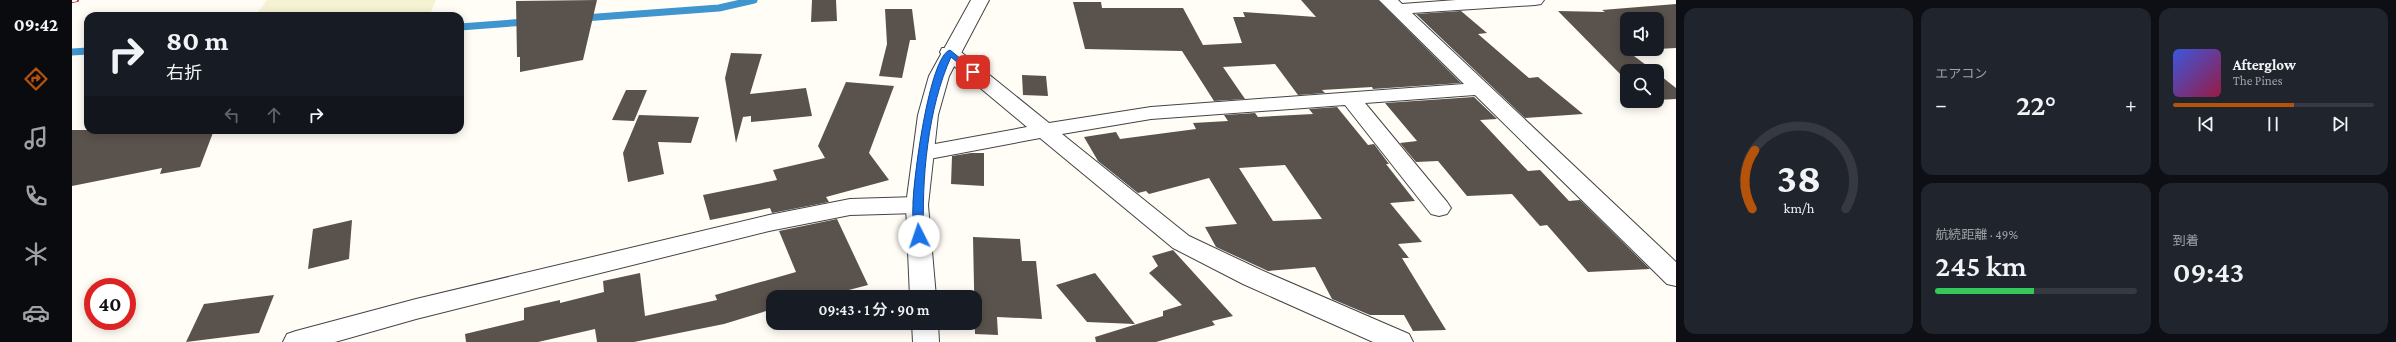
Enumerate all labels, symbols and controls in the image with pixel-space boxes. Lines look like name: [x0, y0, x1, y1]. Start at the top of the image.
map controls: [1620, 12, 1664, 108]
button: sound: [1620, 12, 1664, 56]
text: 09:42: [14, 15, 58, 35]
text: 80 m: [166, 25, 228, 56]
icon: right: [100, 28, 152, 80]
pin: [956, 55, 990, 89]
text: Afterglow: [2233, 57, 2296, 73]
icon: arrive: [962, 61, 984, 83]
text: 右折: [166, 63, 202, 83]
button: search: [1620, 64, 1664, 108]
icon: directions: [22, 65, 50, 93]
text: エアコン: [1935, 66, 1987, 81]
text: The Pines: [2233, 73, 2283, 88]
text: 22°: [2016, 88, 2056, 121]
text: −: [1935, 92, 1947, 117]
text: +: [2125, 92, 2137, 117]
icon: left: [221, 104, 243, 126]
icon: ahead: [263, 104, 285, 126]
icon: right: [305, 104, 327, 126]
icon: previous: [2195, 113, 2217, 135]
icon: pause: [2262, 113, 2284, 135]
icon: next: [2329, 113, 2351, 135]
icon: music: [22, 124, 50, 152]
text: 38: [1776, 155, 1821, 201]
icon: phone: [22, 182, 50, 210]
text: km/h: [1783, 200, 1814, 216]
position arrow: [898, 215, 940, 257]
text: 航続距離 · 49%: [1935, 227, 2018, 242]
text: 到着: [2173, 233, 2199, 248]
icon: climate: [22, 240, 50, 268]
text: 245 km: [1935, 249, 2027, 282]
text: 09:43: [2173, 255, 2244, 288]
speed limit sign: 40: [84, 278, 136, 330]
icon: car: [22, 299, 50, 327]
text: 09:43 · 1 分 · 90 m: [819, 302, 929, 318]

